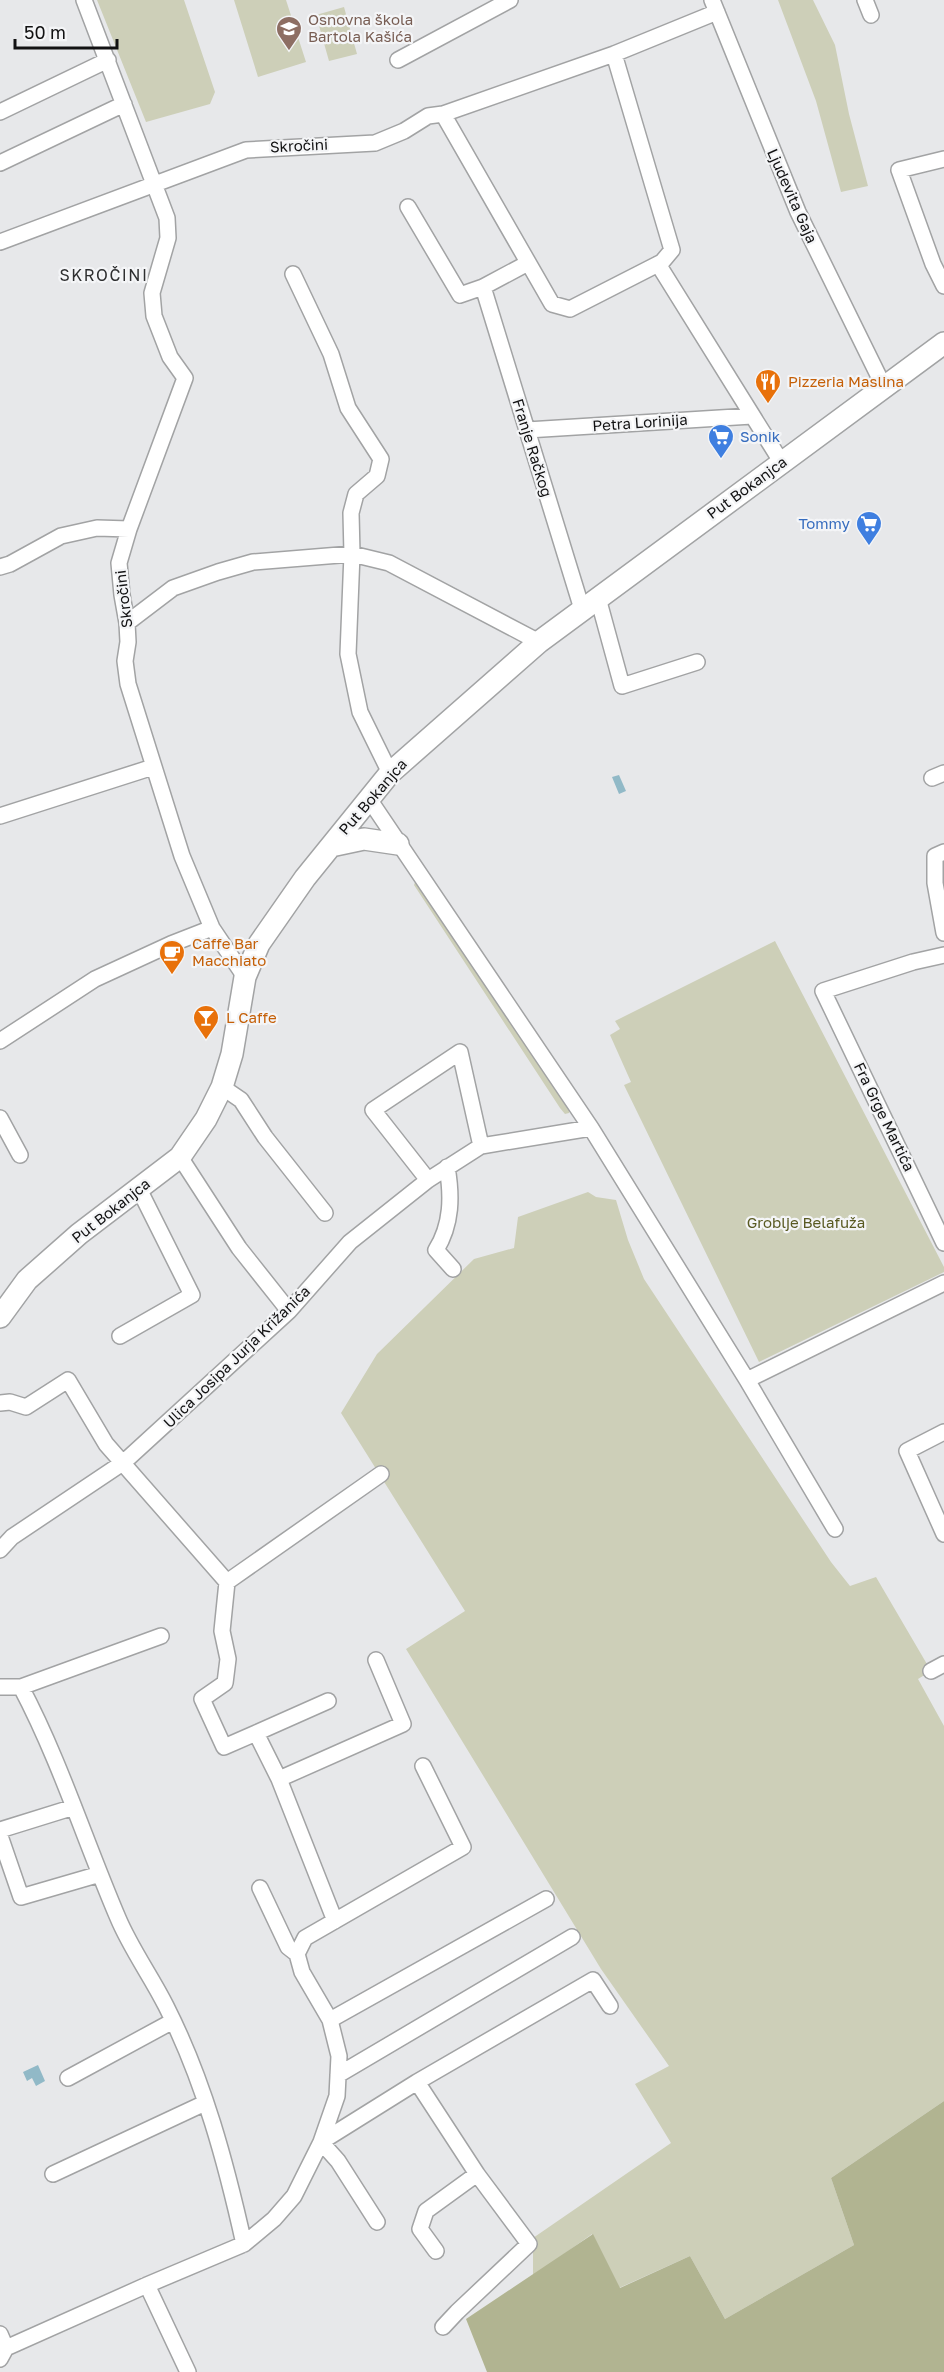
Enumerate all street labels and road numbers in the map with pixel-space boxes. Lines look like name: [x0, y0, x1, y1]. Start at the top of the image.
street label: Skročini: [269, 134, 328, 156]
street label: Ljudevita Gaja: [764, 146, 822, 246]
street label: Franje Račkog: [509, 396, 556, 499]
street label: Petra Lorinija: [592, 410, 688, 434]
street label: Put Bokanjca: [703, 452, 790, 522]
street label: Skročini: [111, 569, 135, 629]
street label: Put Bokanjca: [334, 755, 410, 838]
street label: Fra Grge Martića: [851, 1059, 919, 1174]
street label: Put Bokanjca: [68, 1174, 153, 1246]
street label: Ulica Josipa Jurja Križanića: [159, 1282, 313, 1431]

